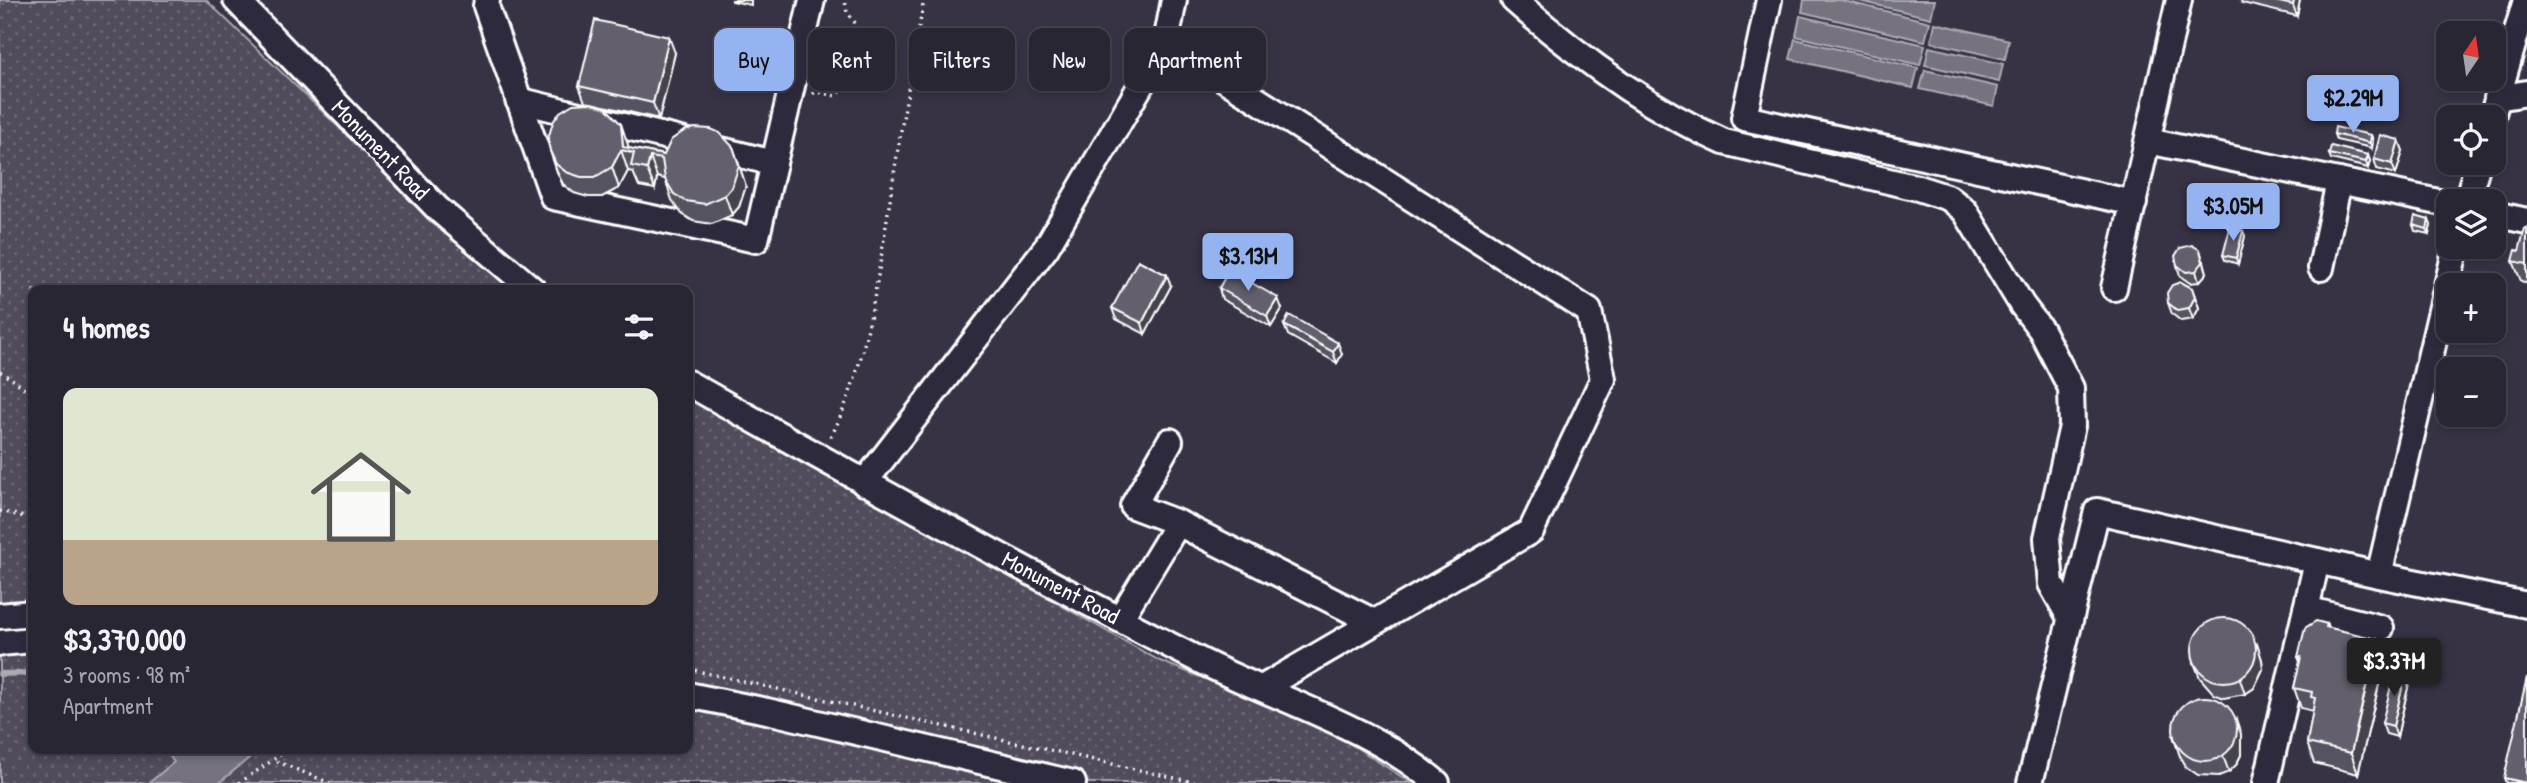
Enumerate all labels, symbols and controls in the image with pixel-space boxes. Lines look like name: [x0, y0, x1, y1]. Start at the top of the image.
north arrow: [2436, 21, 2506, 91]
map controls: [2436, 21, 2506, 427]
chip: Buy: [714, 28, 794, 91]
chip: Rent: [808, 28, 895, 91]
chip: Filters: [909, 28, 1015, 91]
chip: New: [1029, 28, 1110, 91]
chip: Apartment: [1124, 28, 1266, 91]
pin: $2.29M: [2296, 76, 2410, 135]
text: $2.29M: [2323, 82, 2383, 113]
street label: Monument Road: [325, 92, 437, 206]
button: locate: [2436, 105, 2506, 175]
pin: $3.05M: [2176, 184, 2290, 243]
button: layers: [2436, 189, 2506, 259]
text: $3.05M: [2203, 190, 2263, 221]
pin: $3.13M: [1191, 233, 1305, 293]
text: $3.13M: [1218, 240, 1278, 271]
button: +: [2436, 273, 2506, 343]
text: 4 homes: [63, 307, 150, 347]
icon: filters: [620, 308, 658, 346]
button: −: [2436, 357, 2506, 427]
icon: home: [298, 434, 424, 560]
street label: Monument Road: [997, 543, 1125, 631]
text: $3,370,000: [63, 619, 186, 659]
pin: $3.37M: [2337, 638, 2451, 698]
text: $3.37M: [2363, 645, 2425, 676]
text: 3 rooms · 98 m²: [63, 659, 190, 690]
text: Apartment: [63, 690, 153, 721]

